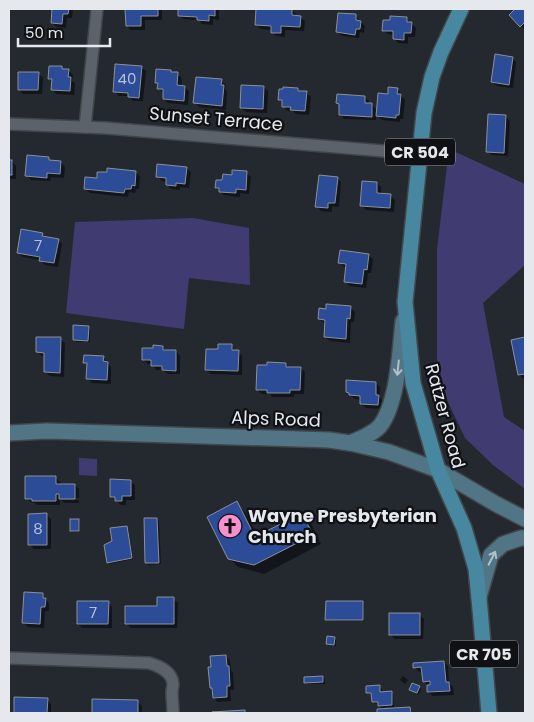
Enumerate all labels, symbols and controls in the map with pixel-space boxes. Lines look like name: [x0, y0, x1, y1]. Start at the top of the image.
scale bar: [18, 15, 110, 47]
text: 50 m: [25, 22, 63, 43]
house number: 40: [118, 68, 136, 89]
street label: Sunset Terrace: [148, 100, 284, 137]
road number: CR 504: [385, 138, 455, 166]
house number: 7: [34, 235, 42, 256]
one-way arrow: [393, 359, 403, 375]
street label: Ratzer Road: [420, 361, 471, 471]
street label: Alps Road: [231, 404, 321, 433]
place label: Wayne Presbyterian Church: [248, 503, 437, 549]
church icon: Wayne Presbyterian Church: [217, 513, 243, 539]
house number: 8: [33, 518, 43, 539]
one-way arrow: [487, 551, 497, 566]
house number: 7: [89, 602, 97, 623]
road number: CR 705: [450, 641, 518, 668]

